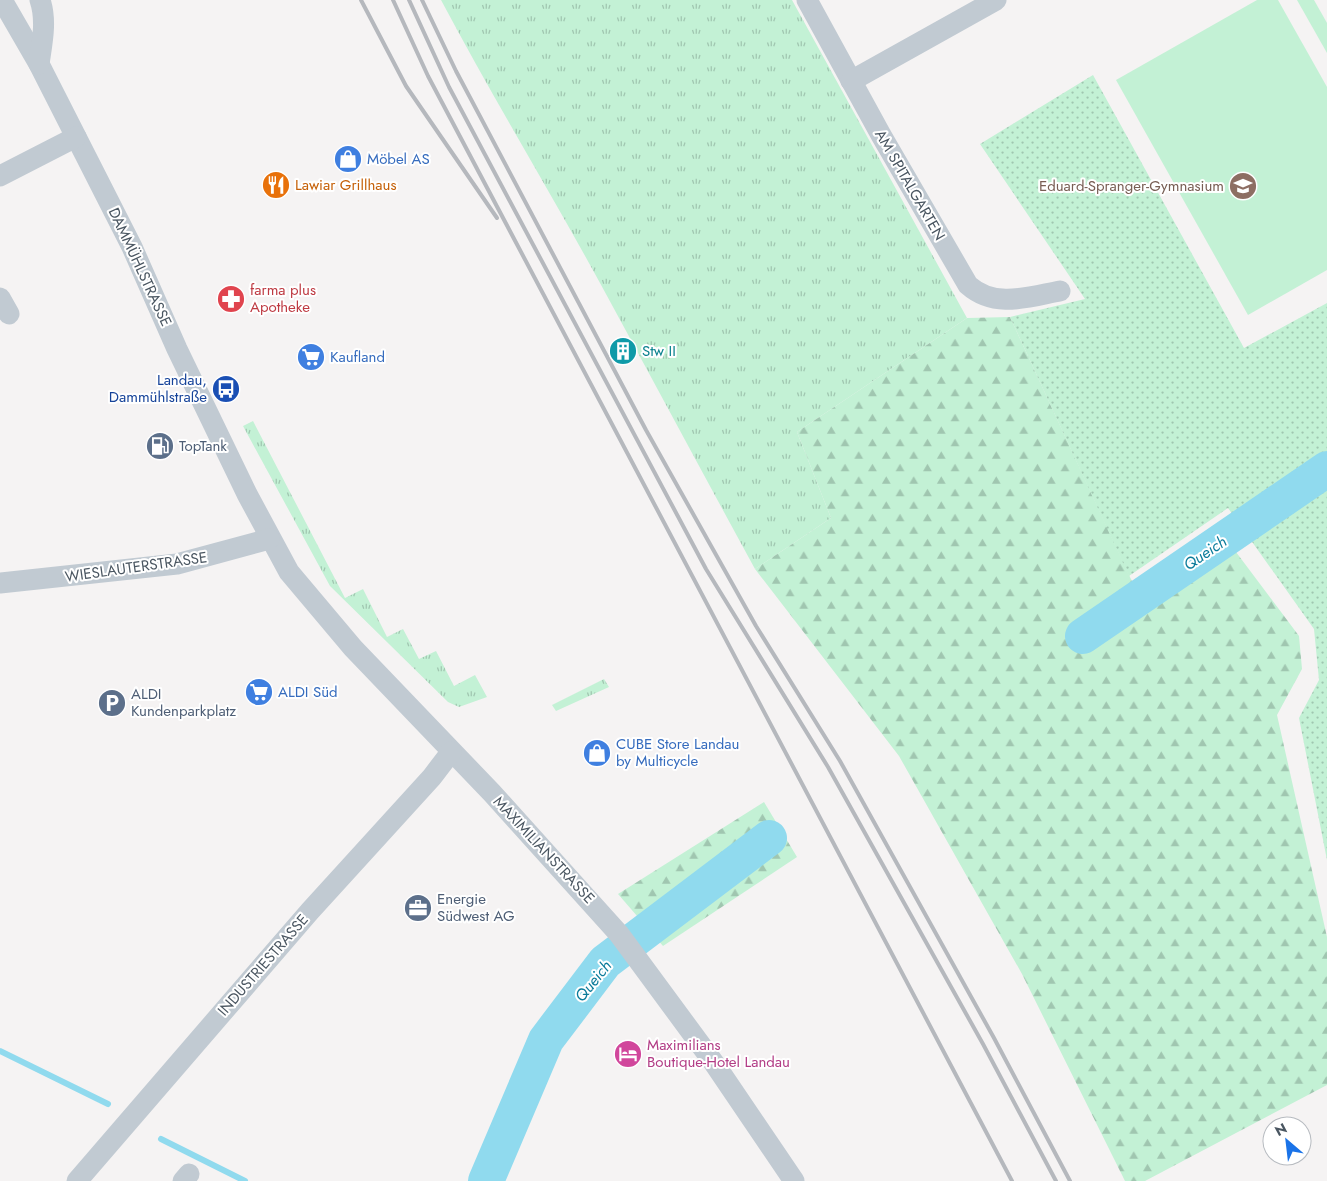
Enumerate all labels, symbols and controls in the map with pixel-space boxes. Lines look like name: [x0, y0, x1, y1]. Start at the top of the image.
street label: AM SPITALGARTEN: [869, 126, 951, 244]
shop icon: Möbel AS: [333, 144, 363, 174]
place label: Möbel AS: [367, 148, 430, 170]
restaurant icon: Lawiar Grillhaus: [261, 170, 291, 200]
school or university icon: Eduard-Spranger-Gymnasium: [1228, 171, 1258, 201]
place label: Lawiar Grillhaus: [295, 174, 396, 196]
place label: Eduard-Spranger-Gymnasium: [1039, 175, 1224, 197]
street label: DAMMÜHLSTRASSE: [103, 204, 177, 330]
place label: farma plus Apotheke: [250, 279, 316, 318]
pharmacy icon: farma plus Apotheke: [216, 284, 246, 314]
building icon: Stw II: [608, 336, 638, 366]
place label: Stw II: [642, 340, 676, 362]
supermarket icon: Kaufland: [296, 342, 326, 372]
place label: Kaufland: [330, 346, 385, 368]
place label: Landau, Dammühlstraße: [109, 369, 207, 408]
bus stop icon: Landau, Dammühlstraße: [211, 374, 241, 404]
fuel station icon: TopTank: [145, 431, 175, 461]
place label: TopTank: [179, 435, 227, 457]
water label: Queich: [1179, 530, 1231, 576]
street label: WIESLAUTERSTRASSE: [64, 546, 208, 588]
supermarket icon: ALDI Süd: [244, 677, 274, 707]
place label: ALDI Süd: [278, 681, 338, 703]
place label: ALDI Kundenparkplatz: [131, 683, 236, 722]
parking icon: ALDI Kundenparkplatz: [97, 688, 127, 718]
place label: CUBE Store Landau by Multicycle: [616, 733, 739, 772]
shop icon: CUBE Store Landau by Multicycle: [582, 738, 612, 768]
street label: MAXIMILIANSTRASSE: [488, 791, 600, 909]
place label: Energie Südwest AG: [437, 888, 515, 927]
office icon: Energie Südwest AG: [403, 893, 433, 923]
street label: INDUSTRIESTRASSE: [213, 909, 313, 1021]
water label: Queich: [569, 955, 617, 1007]
place label: Maximilians Boutique-Hotel Landau: [647, 1034, 790, 1073]
hotel icon: Maximilians Boutique-Hotel Landau: [613, 1039, 643, 1069]
north arrow: [1262, 1116, 1312, 1166]
text: N: [1271, 1118, 1291, 1141]

